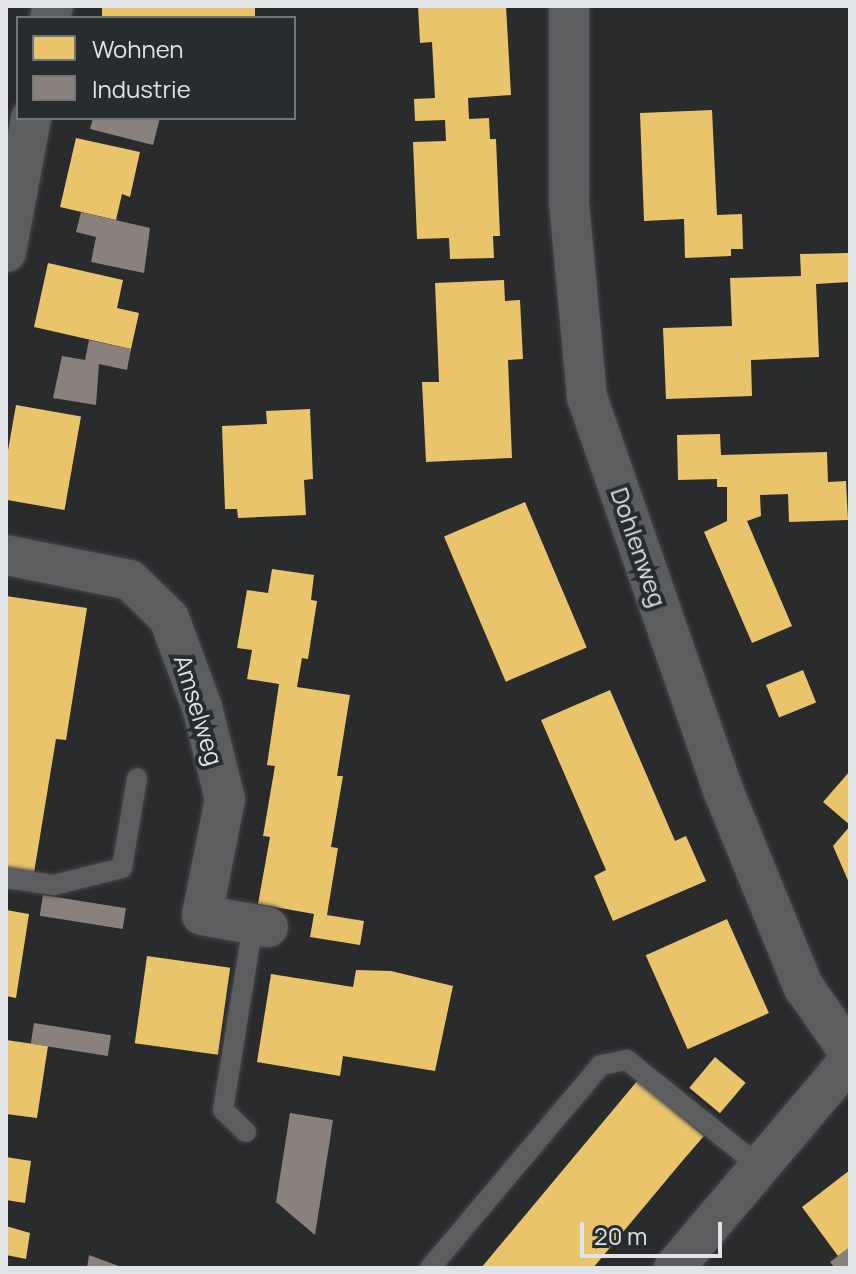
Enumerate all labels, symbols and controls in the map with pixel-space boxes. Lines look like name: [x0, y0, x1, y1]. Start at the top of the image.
legend: [16, 16, 296, 120]
text: Wohnen: [92, 32, 184, 65]
text: Industrie: [92, 72, 191, 105]
street label: Dohlenweg: [605, 484, 673, 610]
street label: Amselweg: [169, 651, 229, 769]
scale bar: [584, 1206, 726, 1256]
text: 20 m: [594, 1219, 647, 1252]

